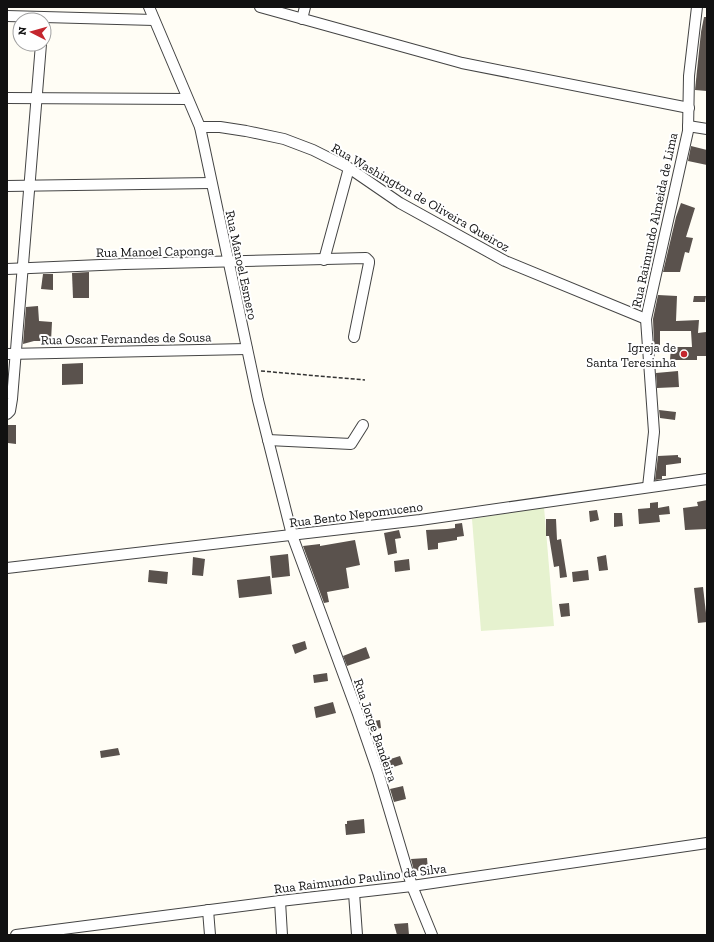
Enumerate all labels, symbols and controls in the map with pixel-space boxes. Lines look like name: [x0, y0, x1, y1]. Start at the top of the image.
north arrow: [12, 12, 52, 52]
text: N: [16, 26, 30, 36]
street label: Rua Raimundo Almeida de Lima: [629, 131, 681, 309]
street label: Rua Washington de Oliveira Queiroz: [329, 140, 512, 255]
street label: Rua Manoel Esmero: [223, 209, 261, 322]
street label: Rua Manoel Caponga: [96, 243, 215, 260]
street label: Rua Oscar Fernandes de Sousa: [40, 329, 212, 347]
place label: Igreja de Santa Teresinha: [586, 340, 677, 370]
marker: Igreja de Santa Teresinha: [679, 349, 689, 359]
street label: Rua Bento Nepomuceno: [288, 499, 424, 530]
street label: Rua Jorge Bandeira: [351, 676, 401, 785]
street label: Rua Raimundo Paulino da Silva: [273, 860, 448, 897]

